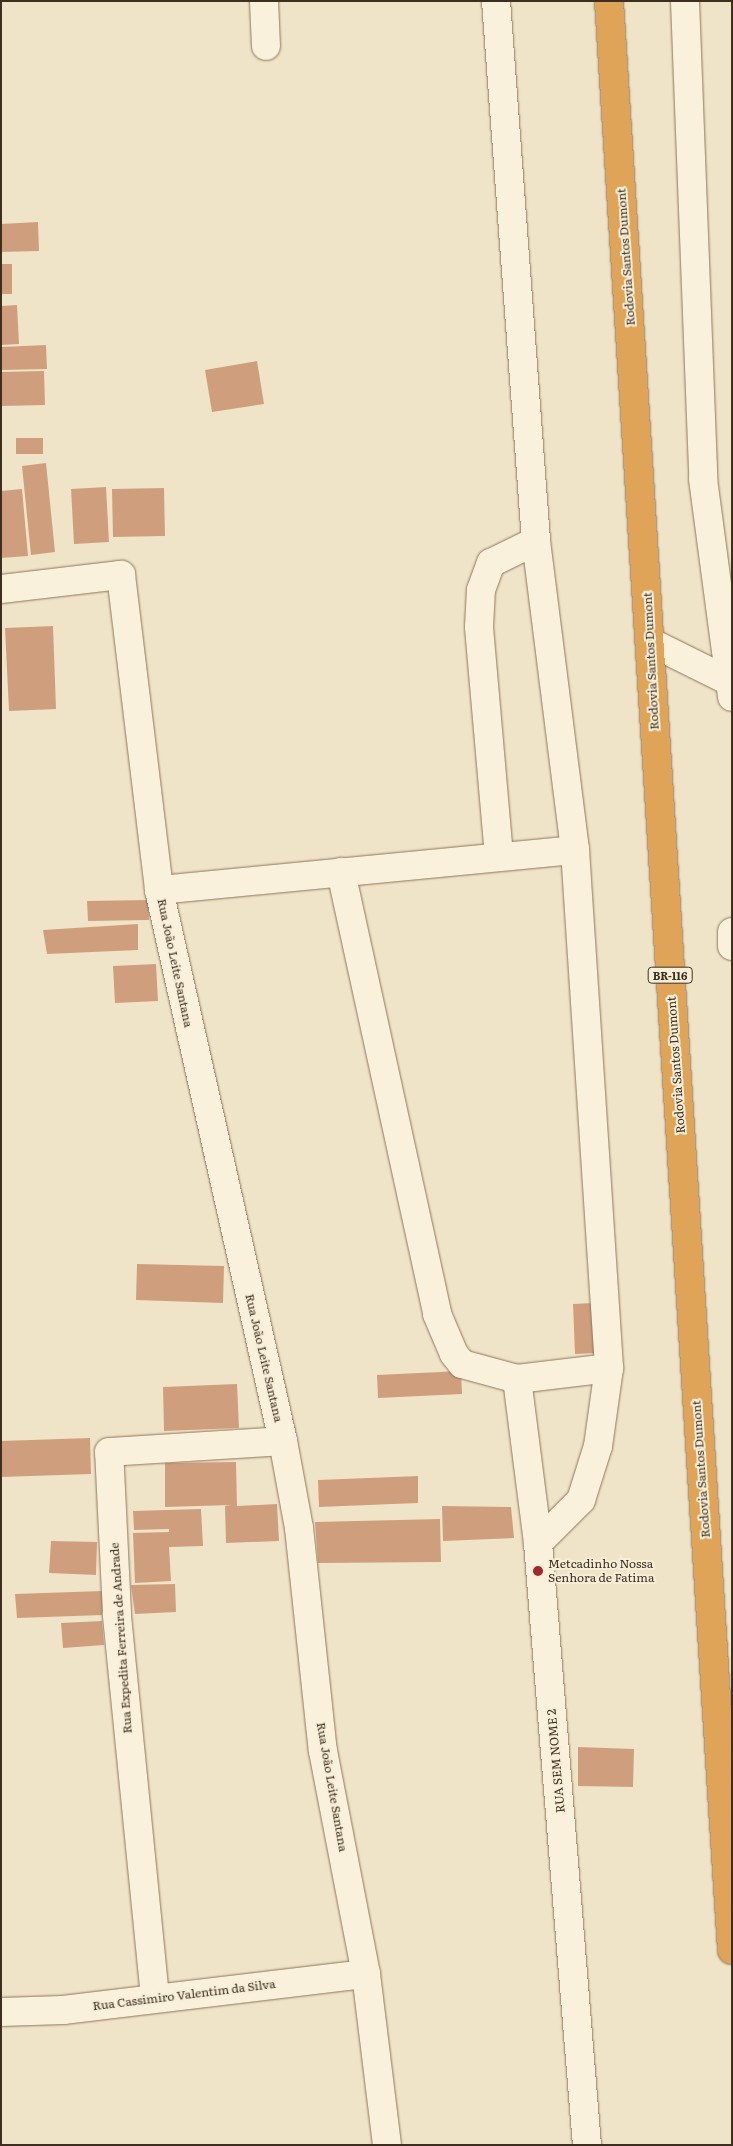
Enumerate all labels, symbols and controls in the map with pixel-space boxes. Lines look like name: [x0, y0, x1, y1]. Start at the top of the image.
street label: Rodovia Santos Dumont: [614, 188, 638, 326]
street label: Rodovia Santos Dumont: [640, 592, 662, 730]
street label: Rua João Leite Santana: [154, 897, 196, 1029]
road number: BR-116: [648, 966, 692, 984]
street label: Rodovia Santos Dumont: [664, 996, 688, 1134]
street label: Rua João Leite Santana: [242, 1293, 286, 1423]
street label: Rodovia Santos Dumont: [689, 1400, 713, 1538]
street label: Rua Expedita Ferreira de Andrade: [107, 1542, 135, 1734]
place label: Metcadinho Nossa Senhora de Fatima: [548, 1557, 654, 1585]
marker: Metcadinho Nossa Senhora de Fatima: [532, 1565, 544, 1577]
street label: RUA SEM NOME 2: [544, 1708, 568, 1814]
street label: Rua João Leite Santana: [314, 1721, 350, 1853]
street label: Rua Cassimiro Valentim da Silva: [92, 1977, 276, 2013]

